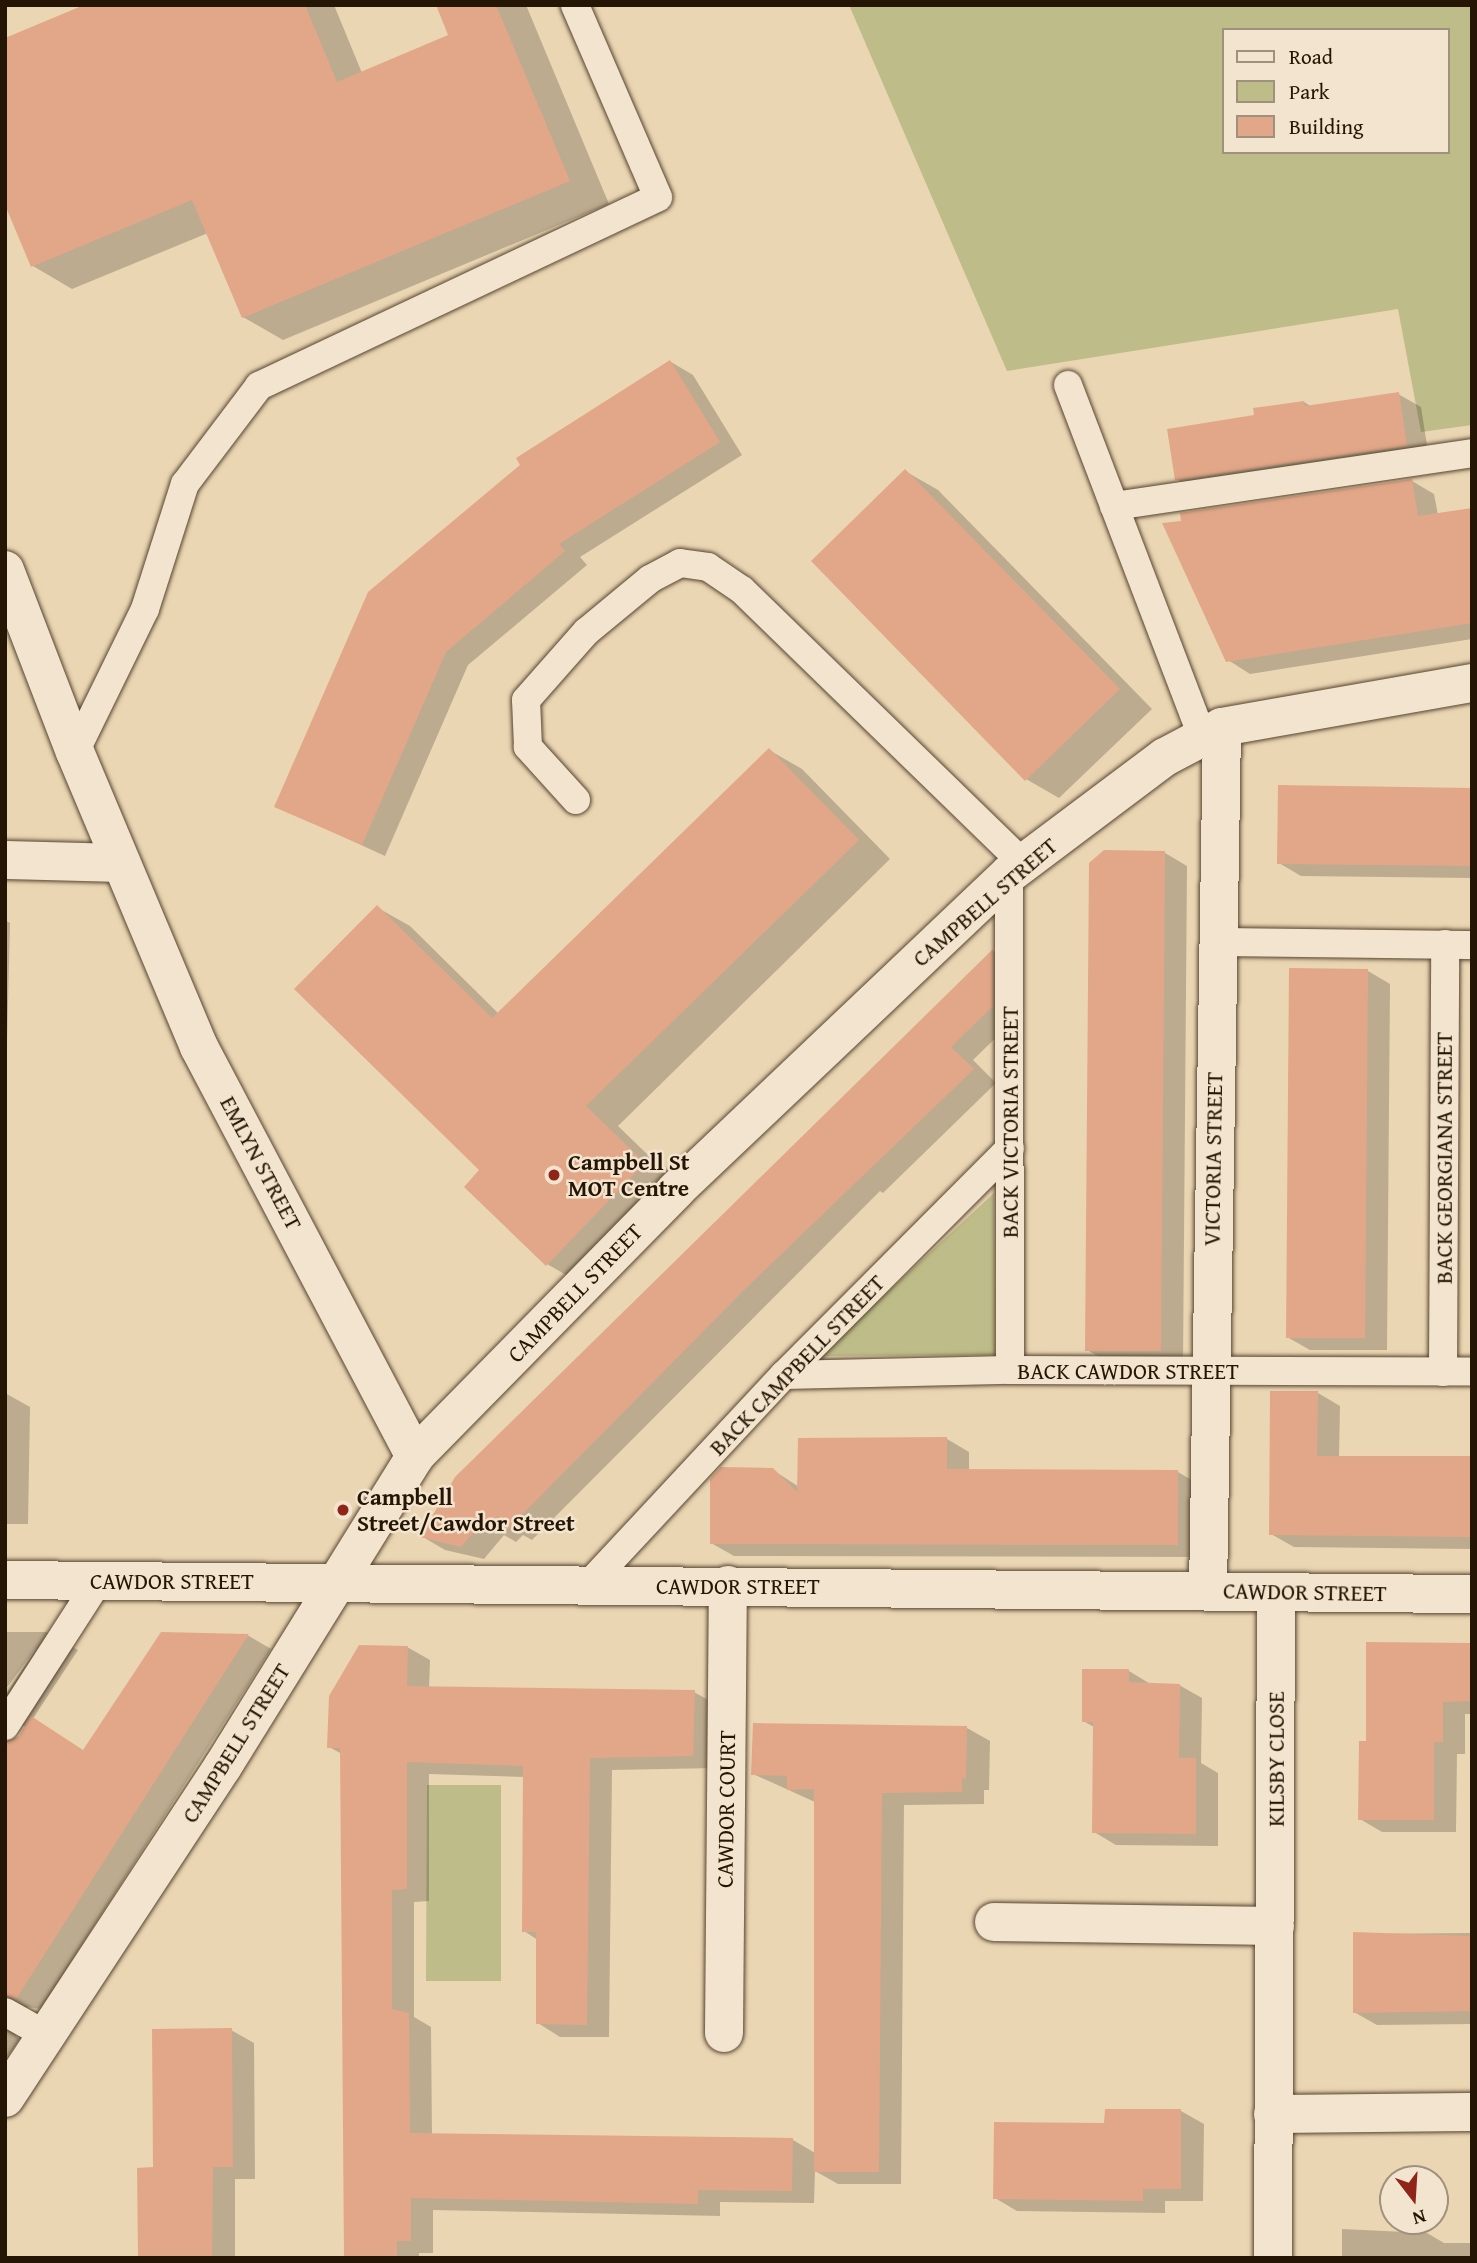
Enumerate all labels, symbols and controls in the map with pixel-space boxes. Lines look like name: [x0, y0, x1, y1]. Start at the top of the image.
legend: [1222, 28, 1449, 154]
text: Road: [1289, 41, 1333, 72]
text: Park: [1289, 76, 1330, 107]
text: Building: [1289, 111, 1363, 142]
street label: CAMPBELL STREET: [907, 832, 1063, 972]
street label: BACK VICTORIA STREET: [996, 1006, 1024, 1238]
street label: BACK GEORGIANA STREET: [1430, 1032, 1458, 1284]
street label: VICTORIA STREET: [1198, 1072, 1228, 1246]
street label: EMLYN STREET: [214, 1091, 308, 1235]
place label: Campbell St MOT Centre: [568, 1148, 690, 1202]
marker: Campbell St MOT Centre: [546, 1167, 562, 1183]
street label: CAMPBELL STREET: [502, 1218, 648, 1368]
street label: BACK CAMPBELL STREET: [704, 1269, 890, 1461]
street label: BACK CAWDOR STREET: [1017, 1357, 1239, 1385]
place label: Campbell Street/Cawdor Street: [357, 1483, 575, 1537]
marker: Campbell Street/Cawdor Street: [335, 1502, 351, 1518]
street label: CAWDOR STREET: [90, 1567, 254, 1595]
street label: CAWDOR STREET: [656, 1572, 820, 1600]
street label: CAWDOR STREET: [1223, 1577, 1387, 1607]
street label: CAMPBELL STREET: [176, 1658, 296, 1828]
street label: KILSBY CLOSE: [1262, 1691, 1290, 1827]
street label: CAWDOR COURT: [711, 1730, 741, 1888]
north arrow: [1379, 2165, 1449, 2235]
text: N: [1409, 2203, 1430, 2233]

